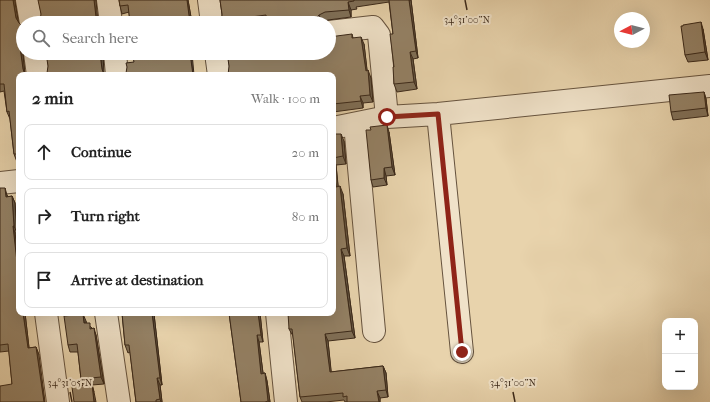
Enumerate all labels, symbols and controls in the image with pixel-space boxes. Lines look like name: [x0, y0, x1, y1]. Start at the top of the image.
north arrow: [614, 12, 650, 48]
text: 34°31'00"N: [444, 14, 490, 26]
search box: [16, 16, 336, 60]
icon: search: [30, 27, 52, 49]
text: Search here: [62, 29, 138, 47]
text: 2 min: [32, 88, 73, 108]
text: Walk · 100 m: [251, 91, 320, 106]
route start: [378, 108, 396, 126]
icon: ahead: [33, 141, 55, 163]
text: Continue: [71, 143, 131, 161]
text: 20 m: [292, 145, 319, 160]
icon: right: [33, 205, 55, 227]
text: Turn right: [71, 207, 140, 225]
text: 80 m: [292, 209, 319, 224]
icon: arrive: [33, 269, 55, 291]
text: Arrive at destination: [71, 271, 203, 289]
map controls: [662, 318, 698, 390]
button: +: [662, 318, 698, 354]
route end: [453, 343, 471, 361]
button: −: [662, 354, 698, 390]
text: 34°31'05"N: [48, 377, 93, 389]
text: 34°31'00"N: [490, 377, 536, 389]

